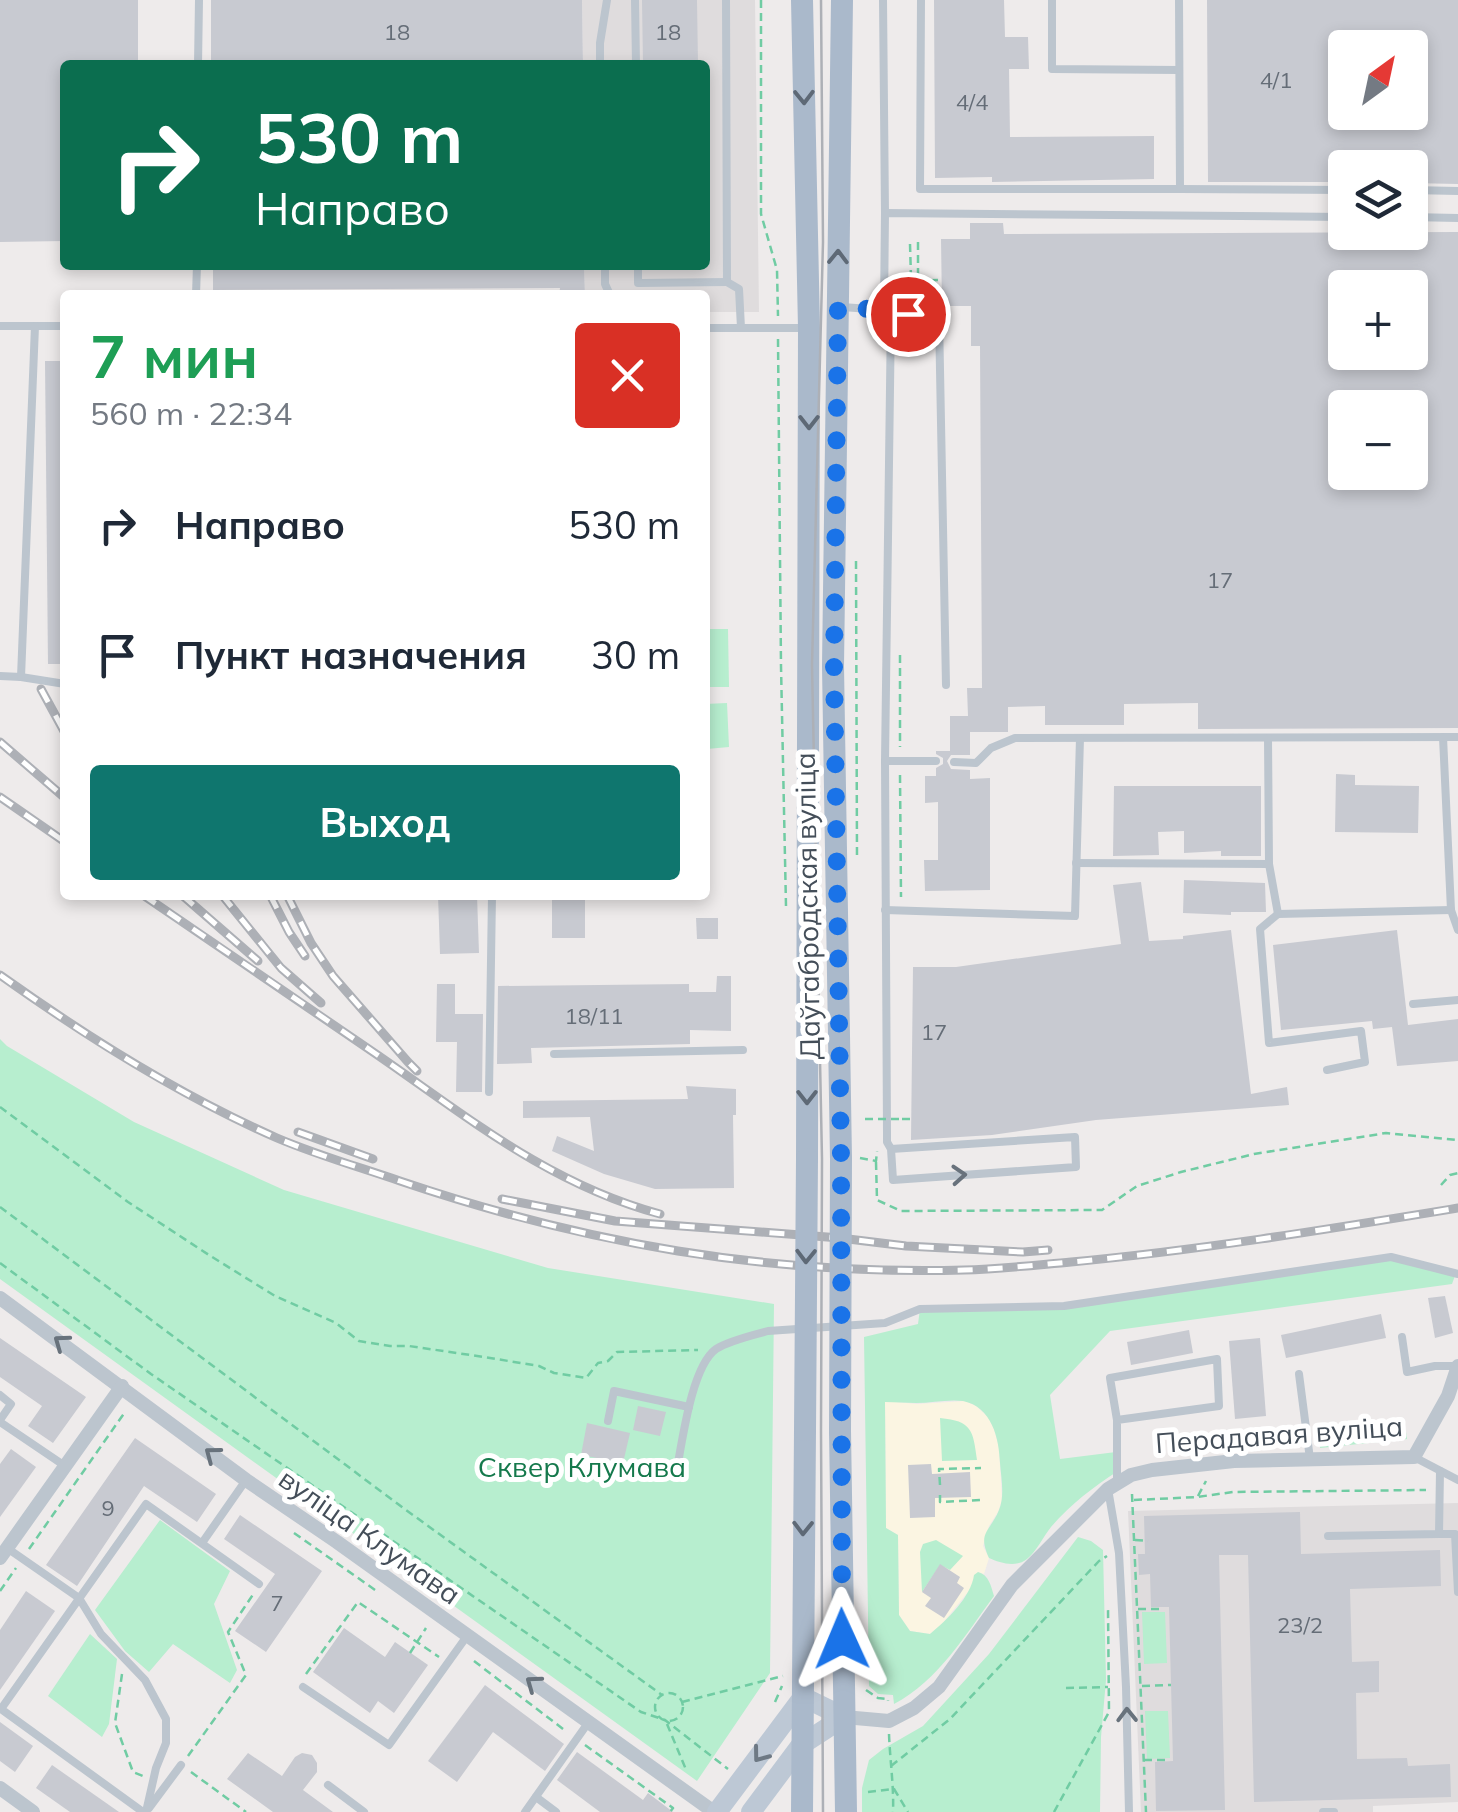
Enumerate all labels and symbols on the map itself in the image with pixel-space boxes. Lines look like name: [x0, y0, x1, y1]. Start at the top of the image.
house number: 18: [384, 18, 410, 46]
house number: 18: [655, 18, 681, 46]
north arrow: [1328, 30, 1428, 130]
house number: 4/1: [1260, 66, 1292, 94]
house number: 4/4: [956, 88, 988, 116]
one-way arrow: [794, 90, 815, 106]
one-way arrow: [828, 248, 849, 264]
pin: [866, 272, 951, 357]
one-way arrow: [798, 416, 820, 431]
house number: 17: [1207, 566, 1233, 594]
street label: Даўгабродская вуліца: [787, 752, 827, 1060]
house number: 18/11: [564, 1002, 624, 1030]
house number: 17: [921, 1018, 947, 1046]
one-way arrow: [797, 1090, 818, 1106]
one-way arrow: [952, 1165, 968, 1186]
one-way arrow: [796, 1249, 817, 1265]
one-way arrow: [54, 1336, 72, 1354]
street label: Перадавая вуліца: [1154, 1408, 1404, 1460]
one-way arrow: [205, 1448, 223, 1465]
park label: Сквер Клумава: [478, 1449, 686, 1484]
street label: вуліца Клумава: [273, 1460, 467, 1612]
house number: 9: [101, 1494, 115, 1522]
one-way arrow: [793, 1520, 814, 1536]
position arrow: [790, 1587, 894, 1691]
house number: 7: [270, 1589, 284, 1617]
house number: 23/2: [1277, 1611, 1323, 1639]
one-way arrow: [526, 1678, 544, 1695]
one-way arrow: [1116, 1706, 1137, 1722]
one-way arrow: [754, 1744, 771, 1762]

